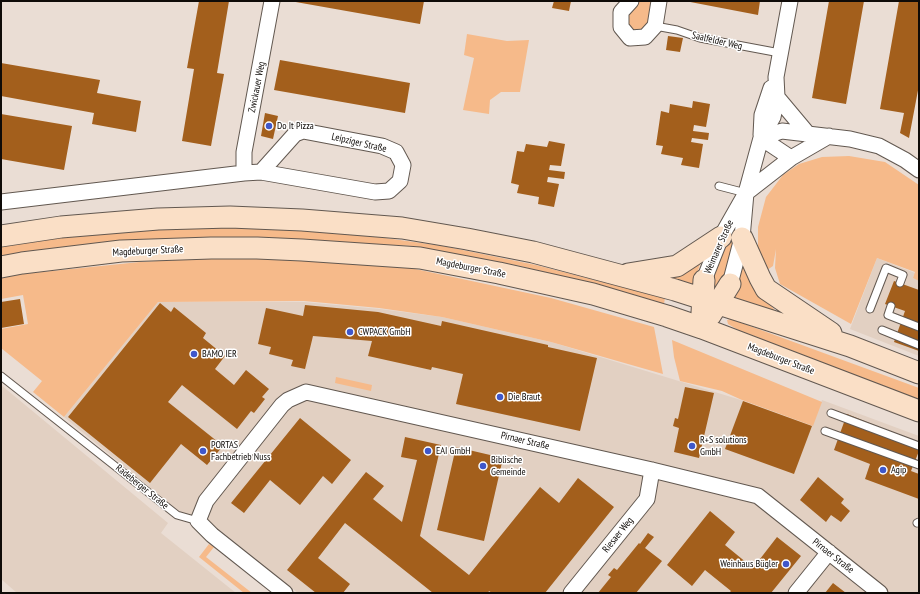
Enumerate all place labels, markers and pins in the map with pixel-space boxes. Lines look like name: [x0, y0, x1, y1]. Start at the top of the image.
place label: Do It Pizza: [277, 120, 314, 132]
marker: Do It Pizza: [264, 121, 274, 131]
place label: CWPACK GmbH: [358, 326, 410, 338]
marker: CWPACK GmbH: [345, 327, 355, 337]
place label: BAMO IER: [202, 348, 237, 360]
marker: BAMO IER: [189, 349, 199, 359]
place label: Die Braut: [508, 391, 540, 403]
marker: Die Braut: [495, 392, 505, 402]
place label: R+S solutions GmbH: [700, 434, 747, 458]
place label: PORTAS Fachbetrieb Nuss: [211, 439, 270, 462]
marker: R+S solutions GmbH: [687, 441, 697, 451]
place label: EAI GmbH: [436, 445, 471, 457]
marker: PORTAS Fachbetrieb Nuss: [198, 446, 208, 456]
marker: EAI GmbH: [423, 446, 433, 456]
place label: Biblische Gemeinde: [491, 454, 526, 478]
marker: Biblische Gemeinde: [478, 461, 488, 471]
place label: Agip: [891, 464, 906, 476]
marker: Agip: [878, 465, 888, 475]
place label: Weinhaus Bügler: [720, 558, 778, 570]
marker: Weinhaus Bügler: [781, 559, 791, 569]

